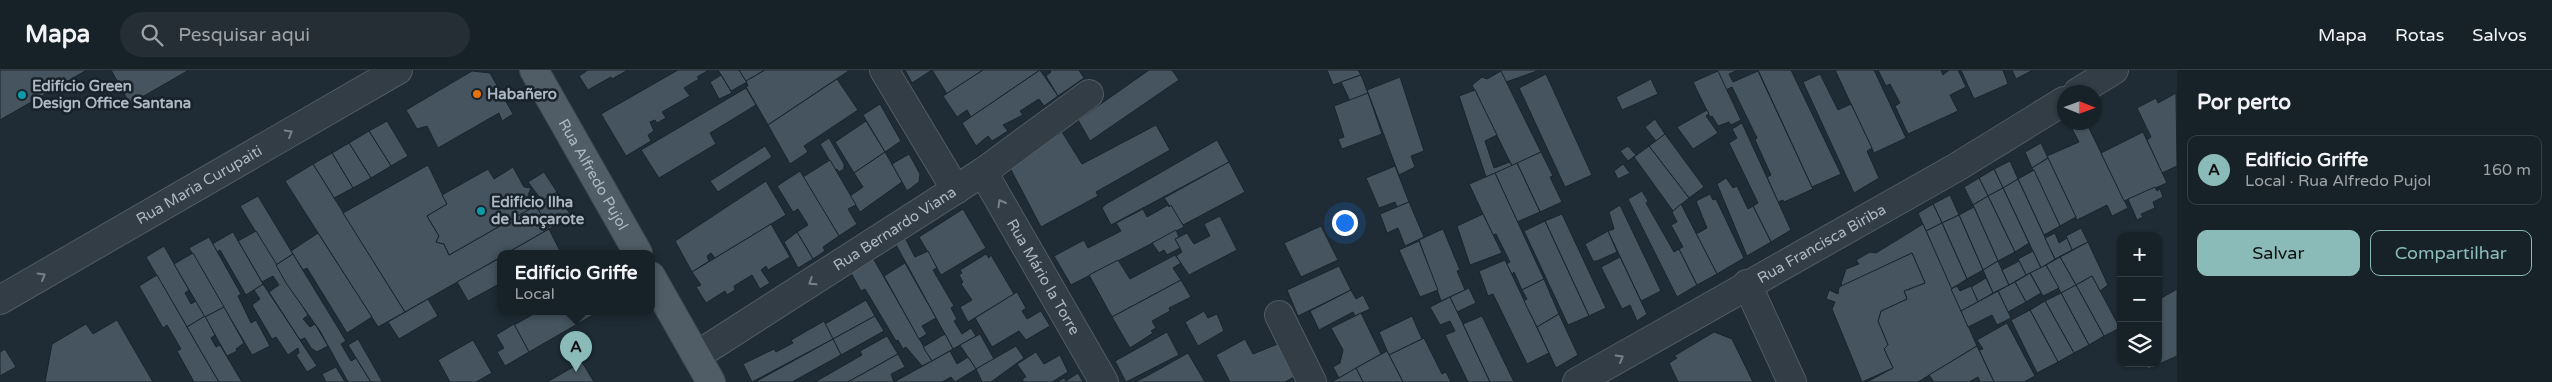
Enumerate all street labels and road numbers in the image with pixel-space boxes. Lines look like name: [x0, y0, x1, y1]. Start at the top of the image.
street label: Rua Alfredo Pujol: [555, 115, 632, 233]
street label: Rua Maria Curupaiti: [133, 142, 265, 228]
street label: Rua Bernardo Viana: [830, 183, 959, 275]
street label: Rua Francisca Biriba: [1754, 200, 1889, 287]
street label: Rua Mário la Torre: [1003, 216, 1084, 338]

